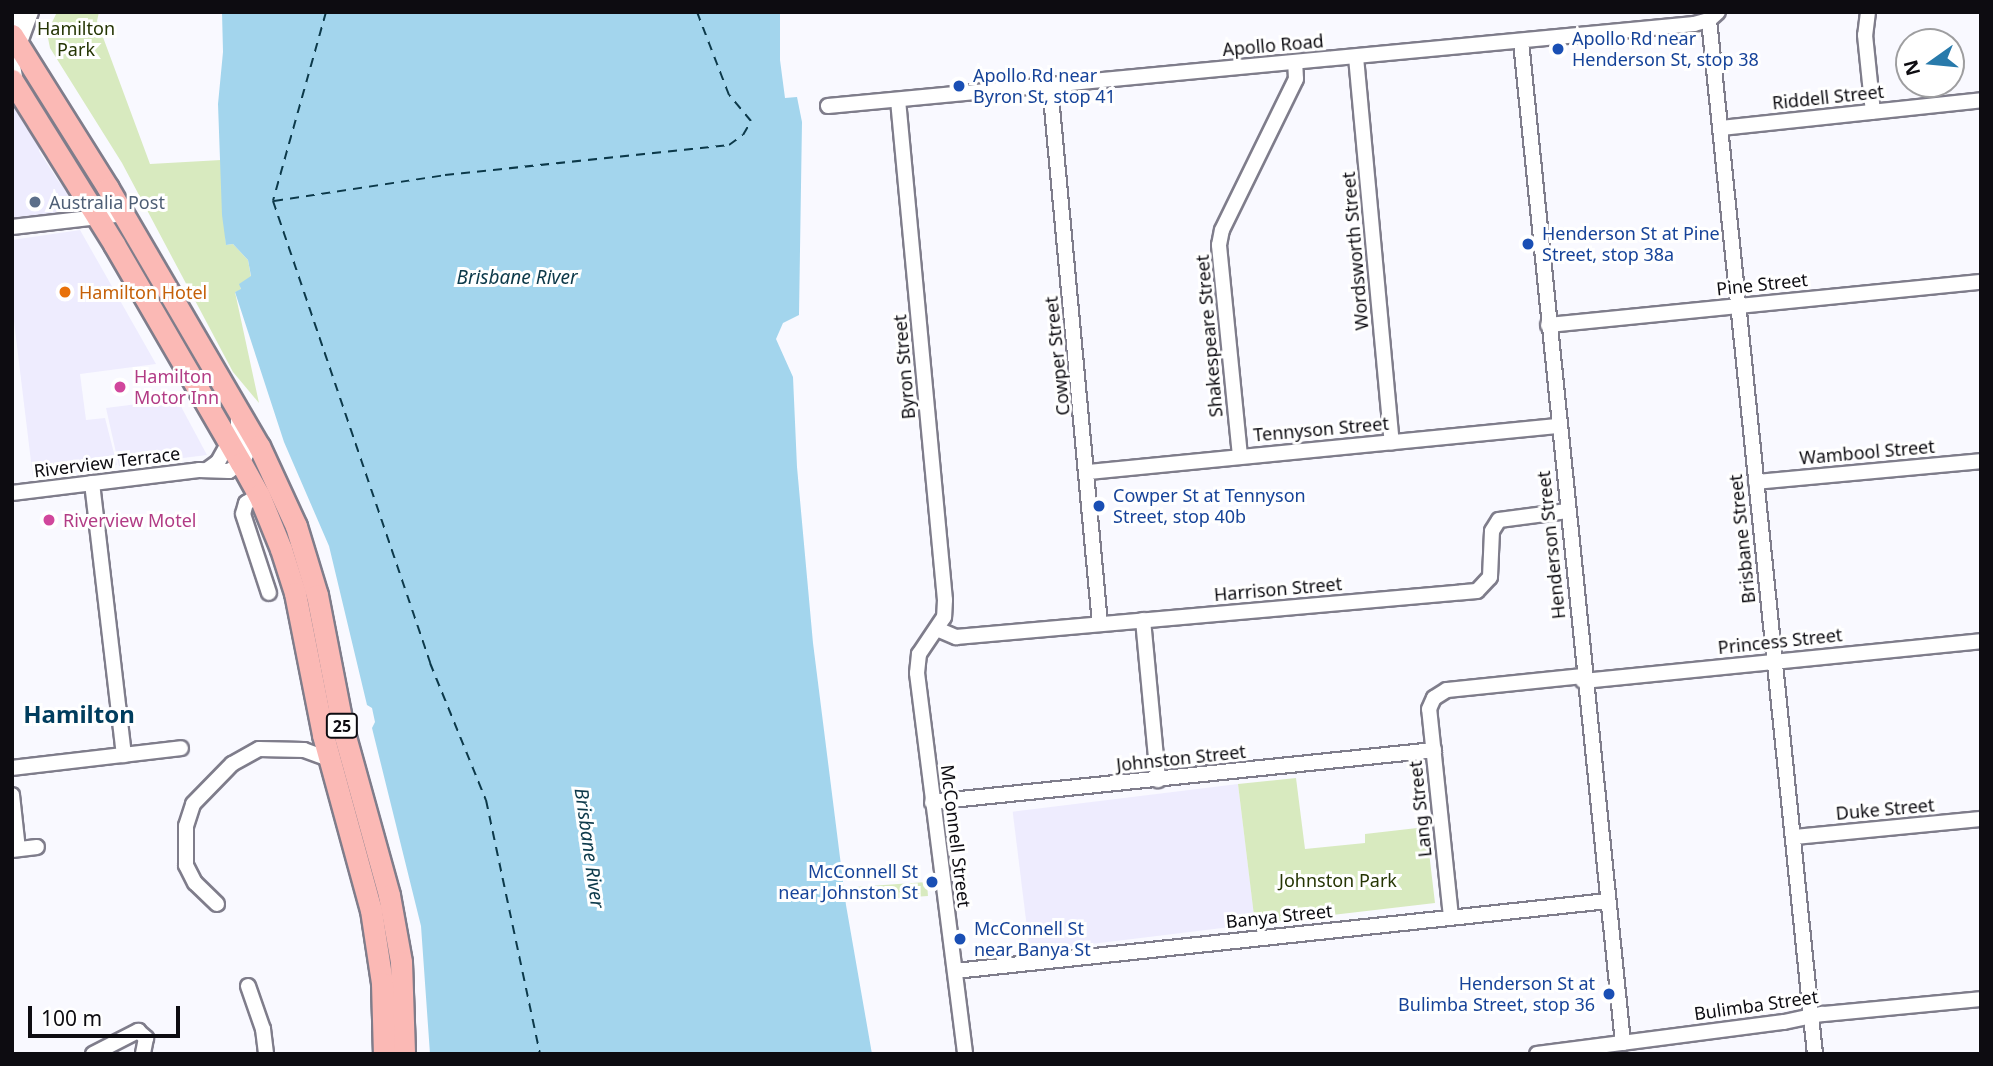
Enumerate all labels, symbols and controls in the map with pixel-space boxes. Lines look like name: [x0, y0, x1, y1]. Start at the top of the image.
park label: Hamilton Park: [37, 18, 115, 60]
place label: Apollo Rd near Henderson St, stop 38: [1572, 28, 1759, 70]
north arrow: [1895, 28, 1965, 98]
street label: Apollo Road: [1221, 30, 1325, 60]
marker: Apollo Rd near Henderson St, stop 38: [1550, 41, 1566, 57]
text: N: [1897, 57, 1926, 79]
place label: Apollo Rd near Byron St, stop 41: [973, 65, 1116, 108]
marker: Apollo Rd near Byron St, stop 41: [951, 78, 967, 94]
street label: Riddell Street: [1771, 80, 1885, 114]
street label: Wordsworth Street: [1337, 171, 1373, 331]
place label: Australia Post: [49, 191, 165, 213]
marker: Australia Post: [27, 194, 43, 210]
place label: Henderson St at Pine Street, stop 38a: [1542, 223, 1720, 266]
marker: Henderson St at Pine Street, stop 38a: [1520, 236, 1536, 252]
street label: Shakespeare Street: [1191, 254, 1227, 418]
water label: Brisbane River: [457, 267, 577, 289]
street label: Pine Street: [1715, 268, 1809, 300]
place label: Hamilton Hotel: [79, 281, 207, 303]
marker: Hamilton Hotel: [57, 284, 73, 300]
street label: Cowper Street: [1040, 295, 1074, 417]
street label: Byron Street: [889, 314, 919, 420]
place label: Hamilton Motor Inn: [134, 366, 219, 408]
marker: Hamilton Motor Inn: [112, 379, 128, 395]
street label: Tennyson Street: [1252, 412, 1390, 446]
street label: Wambool Street: [1798, 435, 1936, 469]
street label: Riverview Terrace: [33, 442, 181, 482]
street label: Henderson Street: [1532, 470, 1570, 620]
street label: Brisbane Street: [1724, 473, 1760, 605]
place label: Cowper St at Tennyson Street, stop 40b: [1113, 485, 1306, 528]
marker: Cowper St at Tennyson Street, stop 40b: [1091, 498, 1107, 514]
place label: Riverview Motel: [63, 509, 196, 531]
marker: Riverview Motel: [41, 512, 57, 528]
street label: Harrison Street: [1213, 573, 1343, 605]
street label: Princess Street: [1717, 624, 1843, 658]
district label: Hamilton: [23, 700, 135, 728]
road number: 25: [324, 713, 360, 738]
street label: Johnston Street: [1115, 740, 1247, 776]
street label: Lang Street: [1404, 760, 1436, 858]
street label: McConnell Street: [937, 763, 975, 909]
water label: Brisbane River: [569, 787, 609, 909]
street label: Duke Street: [1835, 794, 1935, 824]
place label: McConnell St near Johnston St: [778, 861, 918, 903]
park label: Johnston Park: [1279, 869, 1397, 891]
marker: McConnell St near Johnston St: [924, 874, 940, 890]
street label: Banya Street: [1225, 900, 1333, 932]
place label: McConnell St near Banya St: [974, 918, 1091, 960]
marker: McConnell St near Banya St: [952, 931, 968, 947]
place label: Henderson St at Bulimba Street, stop 36: [1398, 973, 1595, 1016]
marker: Henderson St at Bulimba Street, stop 36: [1601, 986, 1617, 1002]
street label: Bulimba Street: [1693, 986, 1819, 1024]
scale bar: [32, 992, 184, 1036]
text: 100 m: [41, 1004, 102, 1032]

